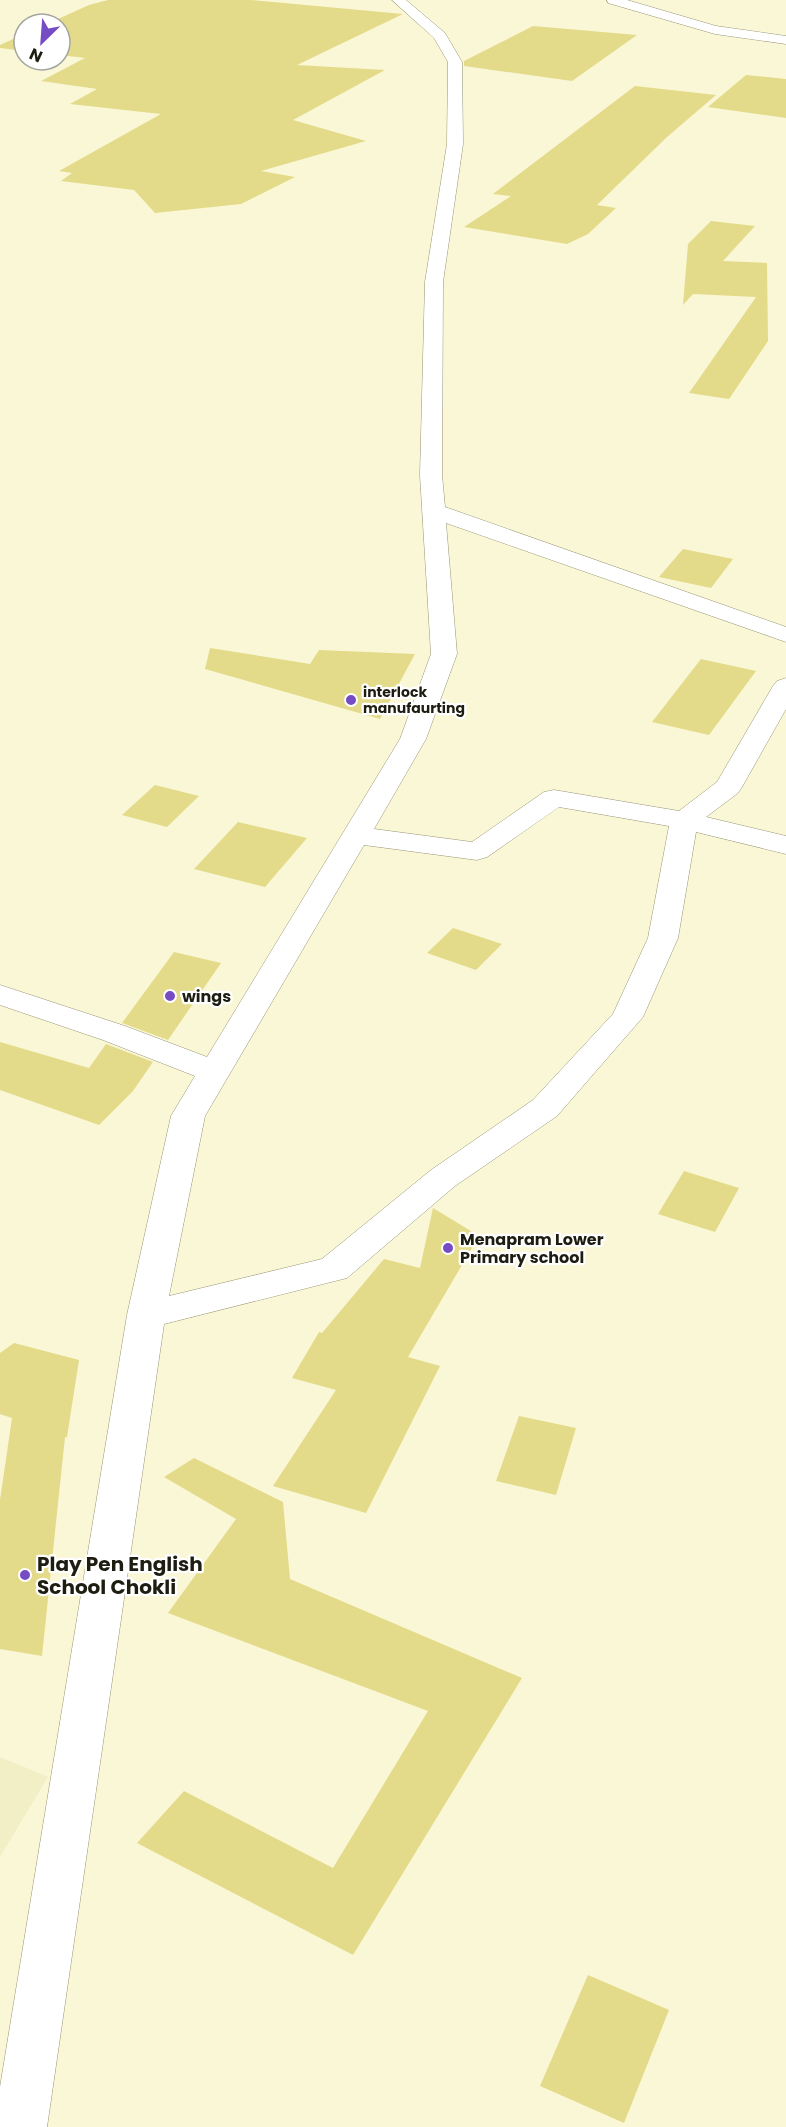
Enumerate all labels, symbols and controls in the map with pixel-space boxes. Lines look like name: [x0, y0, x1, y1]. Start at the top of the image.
north arrow: [12, 12, 72, 72]
text: N: [26, 42, 46, 68]
place label: interlock manufaurting: [363, 682, 465, 718]
marker: interlock manufaurting: [344, 693, 358, 707]
place label: wings: [182, 985, 231, 1008]
marker: wings: [163, 989, 177, 1003]
place label: Menapram Lower Primary school: [460, 1228, 604, 1269]
marker: Menapram Lower Primary school: [441, 1241, 455, 1255]
place label: Play Pen English School Chokli: [37, 1550, 203, 1601]
marker: Play Pen English School Chokli: [18, 1568, 32, 1582]

